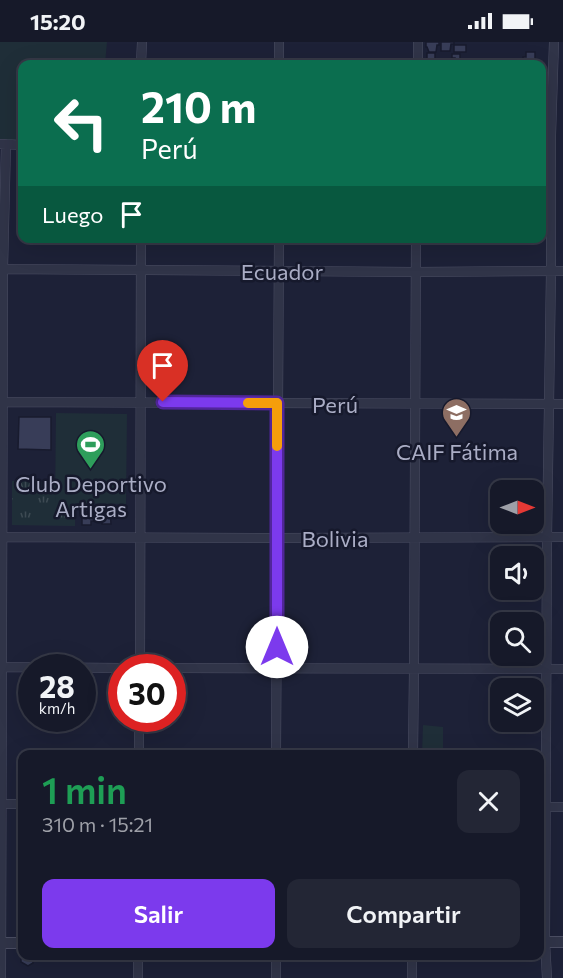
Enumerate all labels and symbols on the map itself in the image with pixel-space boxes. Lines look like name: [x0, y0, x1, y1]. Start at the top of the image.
street label: Ecuador: [241, 258, 323, 285]
pin: [137, 340, 188, 402]
street label: Perú: [312, 391, 358, 418]
school or university icon: CAIF Fátima: [441, 396, 473, 438]
sports icon: Club Deportivo Artigas: [75, 428, 107, 470]
place label: CAIF Fátima: [396, 438, 518, 465]
place label: Club Deportivo Artigas: [15, 470, 167, 522]
north arrow: [490, 480, 544, 534]
street label: Bolivia: [301, 525, 369, 552]
position arrow: [245, 615, 309, 679]
speed limit sign: 30: [108, 654, 186, 732]

